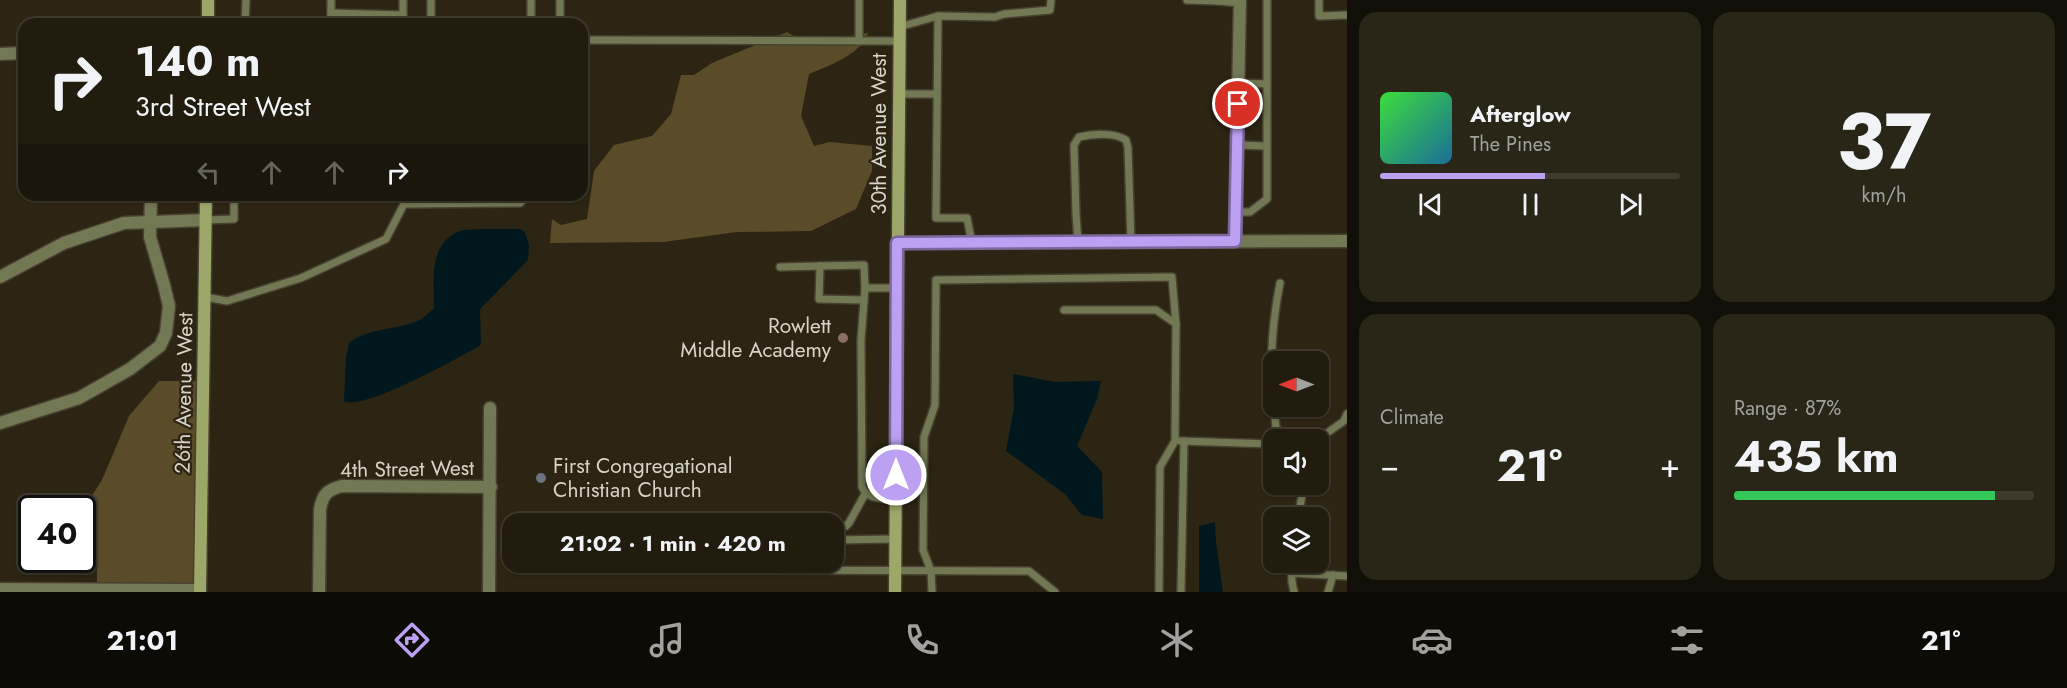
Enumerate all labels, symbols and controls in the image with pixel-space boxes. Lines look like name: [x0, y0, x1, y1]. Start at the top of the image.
text: 140 m: [135, 31, 261, 92]
icon: right: [36, 42, 114, 120]
street label: 30th Avenue West: [864, 53, 894, 215]
pin: [1212, 78, 1263, 129]
text: 37: [1837, 86, 1931, 198]
text: 3rd Street West: [135, 87, 311, 126]
icon: arrive: [1221, 87, 1254, 120]
text: Afterglow: [1470, 98, 1571, 130]
text: The Pines: [1470, 130, 1551, 159]
icon: left: [192, 156, 225, 189]
icon: ahead: [255, 156, 288, 189]
icon: ahead: [318, 156, 351, 189]
icon: right: [381, 156, 414, 189]
text: km/h: [1861, 181, 1907, 210]
icon: previous: [1414, 188, 1447, 221]
icon: pause: [1514, 188, 1547, 221]
icon: next: [1614, 188, 1647, 221]
place label: Rowlett Middle Academy: [680, 311, 832, 365]
street label: 26th Avenue West: [168, 312, 200, 474]
marker: Rowlett Middle Academy: [836, 331, 850, 345]
north arrow: [1263, 351, 1329, 417]
map controls: [1263, 351, 1329, 573]
text: Range · 87%: [1734, 394, 1841, 423]
text: Climate: [1380, 403, 1444, 432]
text: 435 km: [1734, 424, 1899, 489]
button: sound: [1263, 429, 1329, 495]
text: 21°: [1497, 433, 1562, 498]
text: −: [1380, 442, 1399, 489]
text: +: [1660, 442, 1680, 489]
position arrow: [864, 443, 928, 507]
place label: First Congregational Christian Church: [553, 451, 733, 505]
street label: 4th Street West: [340, 453, 474, 485]
marker: First Congregational Christian Church: [534, 471, 548, 485]
speed limit sign: 40: [18, 495, 96, 573]
button: layers: [1263, 507, 1329, 573]
text: 21:02 · 1 min · 420 m: [560, 527, 786, 559]
icon: directions: [391, 619, 433, 661]
icon: music: [646, 619, 688, 661]
icon: phone: [901, 619, 943, 661]
icon: climate: [1156, 619, 1198, 661]
icon: car: [1411, 619, 1453, 661]
icon: filters: [1666, 619, 1708, 661]
text: 21:01: [106, 621, 178, 660]
text: 21°: [1921, 621, 1960, 660]

